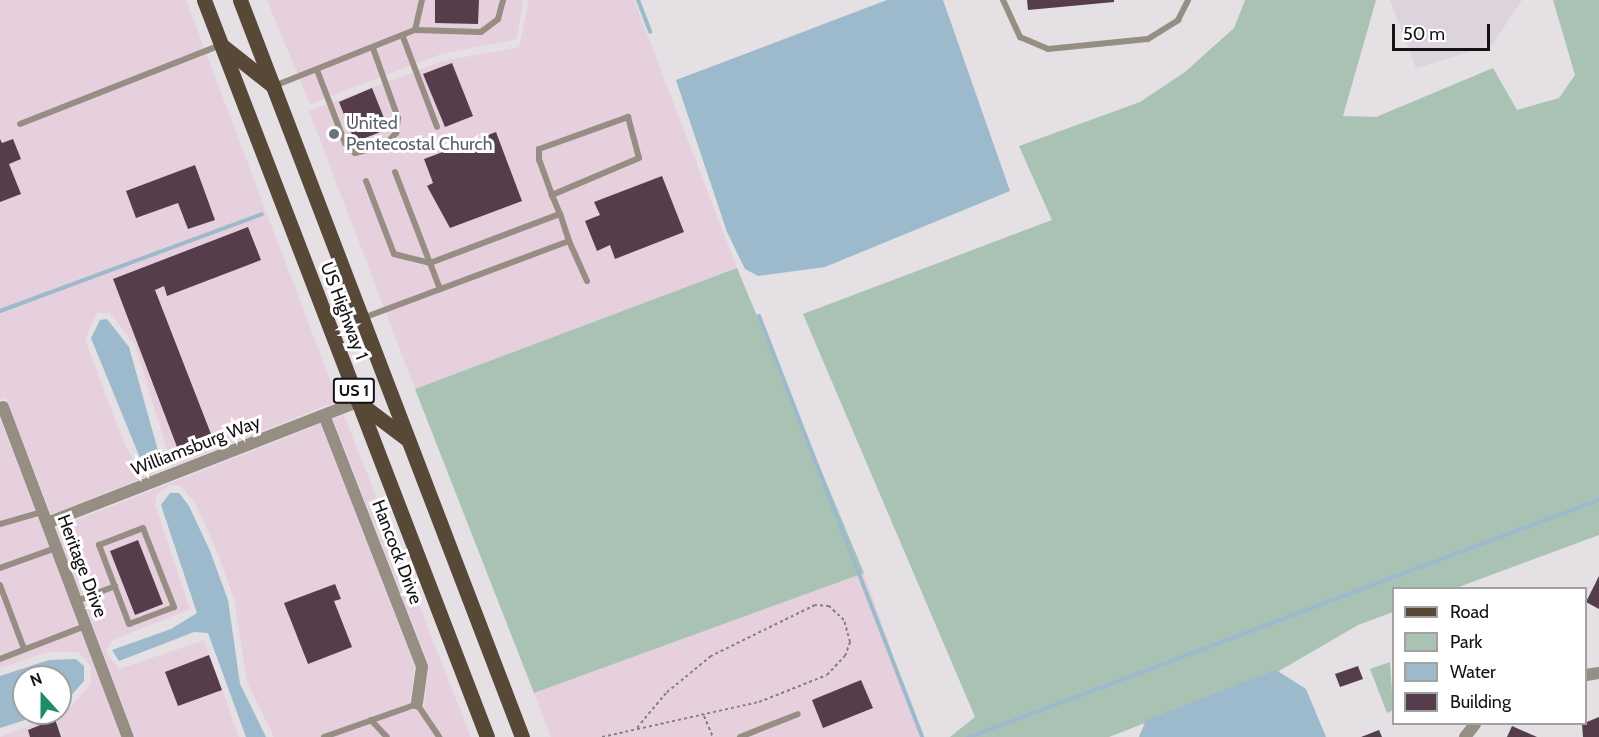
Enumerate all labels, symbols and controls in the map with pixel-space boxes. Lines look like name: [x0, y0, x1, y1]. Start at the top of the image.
scale bar: [1395, 12, 1492, 50]
text: 50 m: [1403, 23, 1445, 45]
place label: United Pentecostal Church: [346, 113, 492, 156]
marker: United Pentecostal Church: [327, 127, 341, 141]
street label: US Highway 1: [315, 259, 373, 363]
road number: US 1: [332, 378, 376, 404]
street label: Williamsburg Way: [128, 411, 264, 481]
street label: Hancock Drive: [367, 497, 427, 607]
street label: Heritage Drive: [52, 511, 112, 621]
legend: [1392, 587, 1587, 725]
text: Road: [1450, 601, 1489, 623]
text: Park: [1450, 631, 1482, 653]
text: Water: [1450, 661, 1496, 683]
north arrow: [12, 665, 72, 725]
text: N: [27, 669, 45, 690]
text: Building: [1450, 691, 1511, 713]

